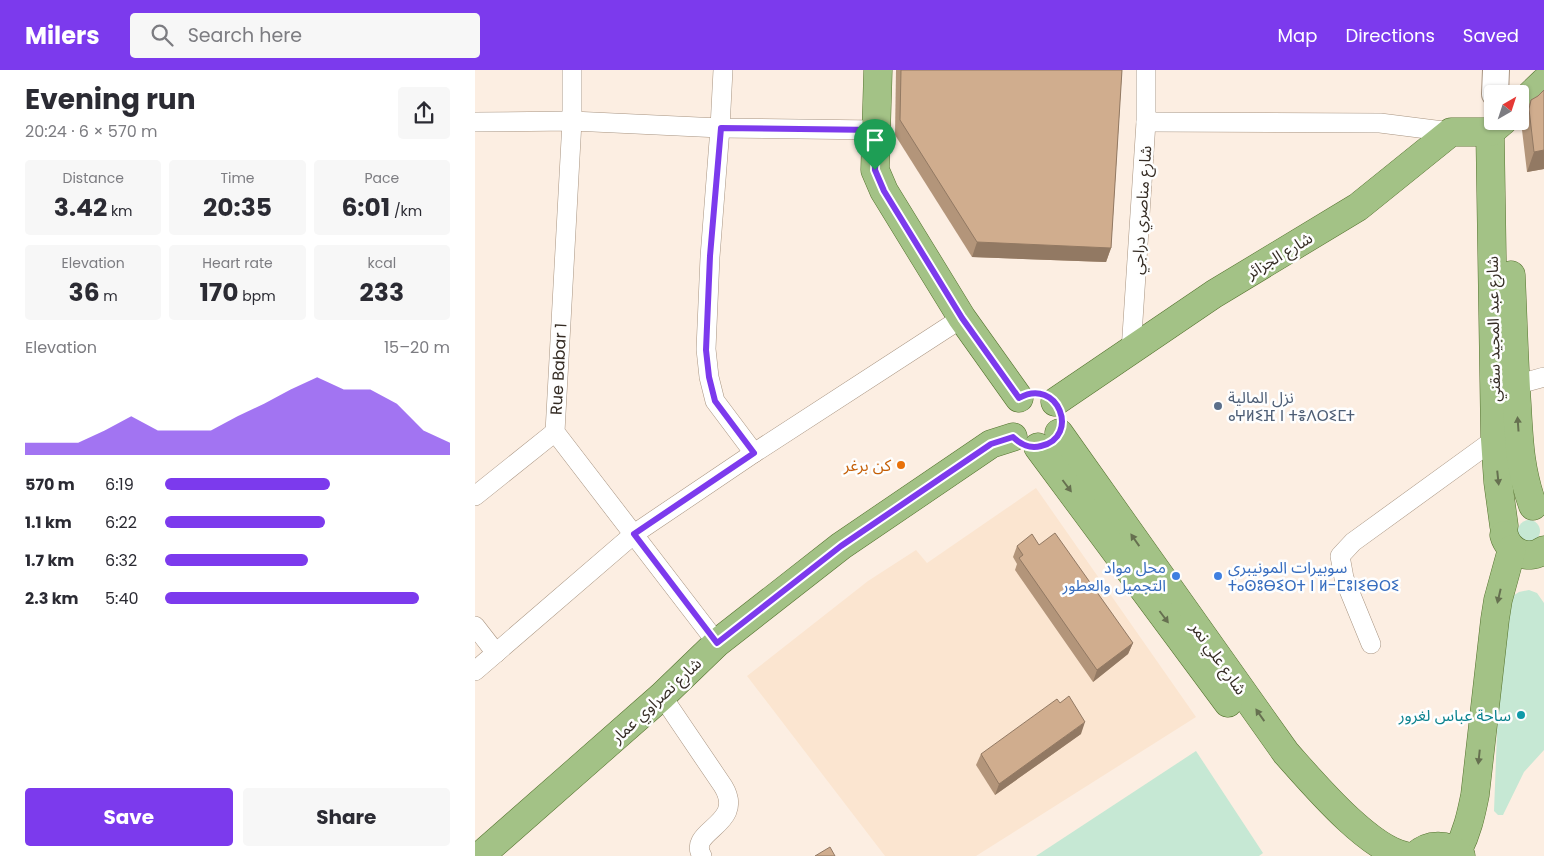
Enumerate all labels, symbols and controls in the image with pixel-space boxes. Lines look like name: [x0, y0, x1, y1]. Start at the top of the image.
search box: [130, 13, 480, 58]
text: Milers: [25, 19, 100, 52]
icon: search: [148, 21, 176, 49]
text: Search here: [188, 22, 302, 49]
text: Map: [1278, 23, 1317, 48]
text: Directions: [1345, 23, 1435, 48]
text: Saved: [1463, 23, 1519, 48]
text: Evening run: [25, 80, 196, 119]
north arrow: [1484, 85, 1529, 130]
map controls: [1484, 85, 1529, 130]
button: share: [398, 87, 450, 139]
pin: [854, 119, 896, 170]
text: 20:24 · 6 × 570 m: [25, 120, 157, 143]
icon: arrive: [861, 126, 889, 154]
street label: شارع مناصري دراجي: [1126, 145, 1158, 275]
text: Distance: [62, 168, 124, 188]
text: Time: [220, 168, 255, 188]
text: Pace: [364, 168, 399, 188]
text: 3.42: [54, 190, 107, 225]
text: 20:35: [203, 190, 272, 225]
text: 6:01: [341, 190, 390, 225]
text: km: [107, 201, 133, 221]
text: /km: [390, 201, 422, 221]
street label: شارع الجزائر: [1241, 227, 1317, 286]
text: Elevation: [62, 253, 125, 273]
text: Heart rate: [202, 253, 273, 273]
text: kcal: [368, 253, 396, 273]
street label: شارع عبد المجيد سقني: [1481, 256, 1507, 402]
text: 36: [69, 275, 100, 310]
text: 170: [199, 275, 238, 310]
text: 233: [360, 275, 404, 310]
text: m: [100, 286, 118, 306]
text: bpm: [238, 286, 276, 306]
street label: Rue Babar 1: [545, 323, 572, 415]
text: Elevation: [25, 336, 97, 359]
text: 15–20 m: [384, 336, 450, 359]
place label: نزل المالية ⴰⵖⵍⵉⴼ ⵏ ⵜⴻⴷⵔⵉⵎⵜ: [1228, 386, 1355, 427]
marker: نزل المالية ⴰⵖⵍⵉⴼ ⵏ ⵜⴻⴷⵔⵉⵎⵜ: [1212, 400, 1224, 412]
one-way arrow: [1514, 416, 1522, 432]
place label: كن برغر: [843, 454, 891, 477]
marker: كن برغر: [895, 459, 907, 471]
one-way arrow: [1494, 470, 1502, 486]
text: 570 m: [25, 473, 75, 496]
text: 6:19: [105, 473, 134, 496]
one-way arrow: [1062, 479, 1072, 493]
text: 1.1 km: [25, 511, 72, 534]
text: 6:22: [105, 511, 137, 534]
one-way arrow: [1130, 533, 1140, 547]
text: 1.7 km: [25, 549, 74, 572]
text: 6:32: [105, 549, 137, 572]
place label: محل مواد التجميل والعطور: [1061, 556, 1166, 597]
place label: سوبيرات المونيبري ⵜⴰⵙⵓⴱⵉⵔⵜ ⵏ ⵍ-ⵎⵓⵏⵉⴱⵔⵉ: [1228, 556, 1399, 597]
marker: محل مواد التجميل والعطور: [1170, 570, 1182, 582]
marker: سوبيرات المونيبري ⵜⴰⵙⵓⴱⵉⵔⵜ ⵏ ⵍ-ⵎⵓⵏⵉⴱⵔⵉ: [1212, 570, 1224, 582]
text: 2.3 km: [25, 587, 79, 610]
text: 5:40: [105, 587, 139, 610]
one-way arrow: [1495, 589, 1503, 604]
one-way arrow: [1159, 610, 1169, 624]
street label: شارع علي نمر: [1184, 616, 1252, 700]
street label: شارع نصراوي عمار: [605, 652, 707, 750]
place label: ساحة عباس لغرور: [1398, 704, 1511, 727]
one-way arrow: [1255, 708, 1265, 722]
marker: ساحة عباس لغرور: [1515, 709, 1527, 721]
one-way arrow: [1475, 750, 1483, 766]
button: Save: [25, 788, 233, 846]
button: Share: [243, 788, 450, 846]

